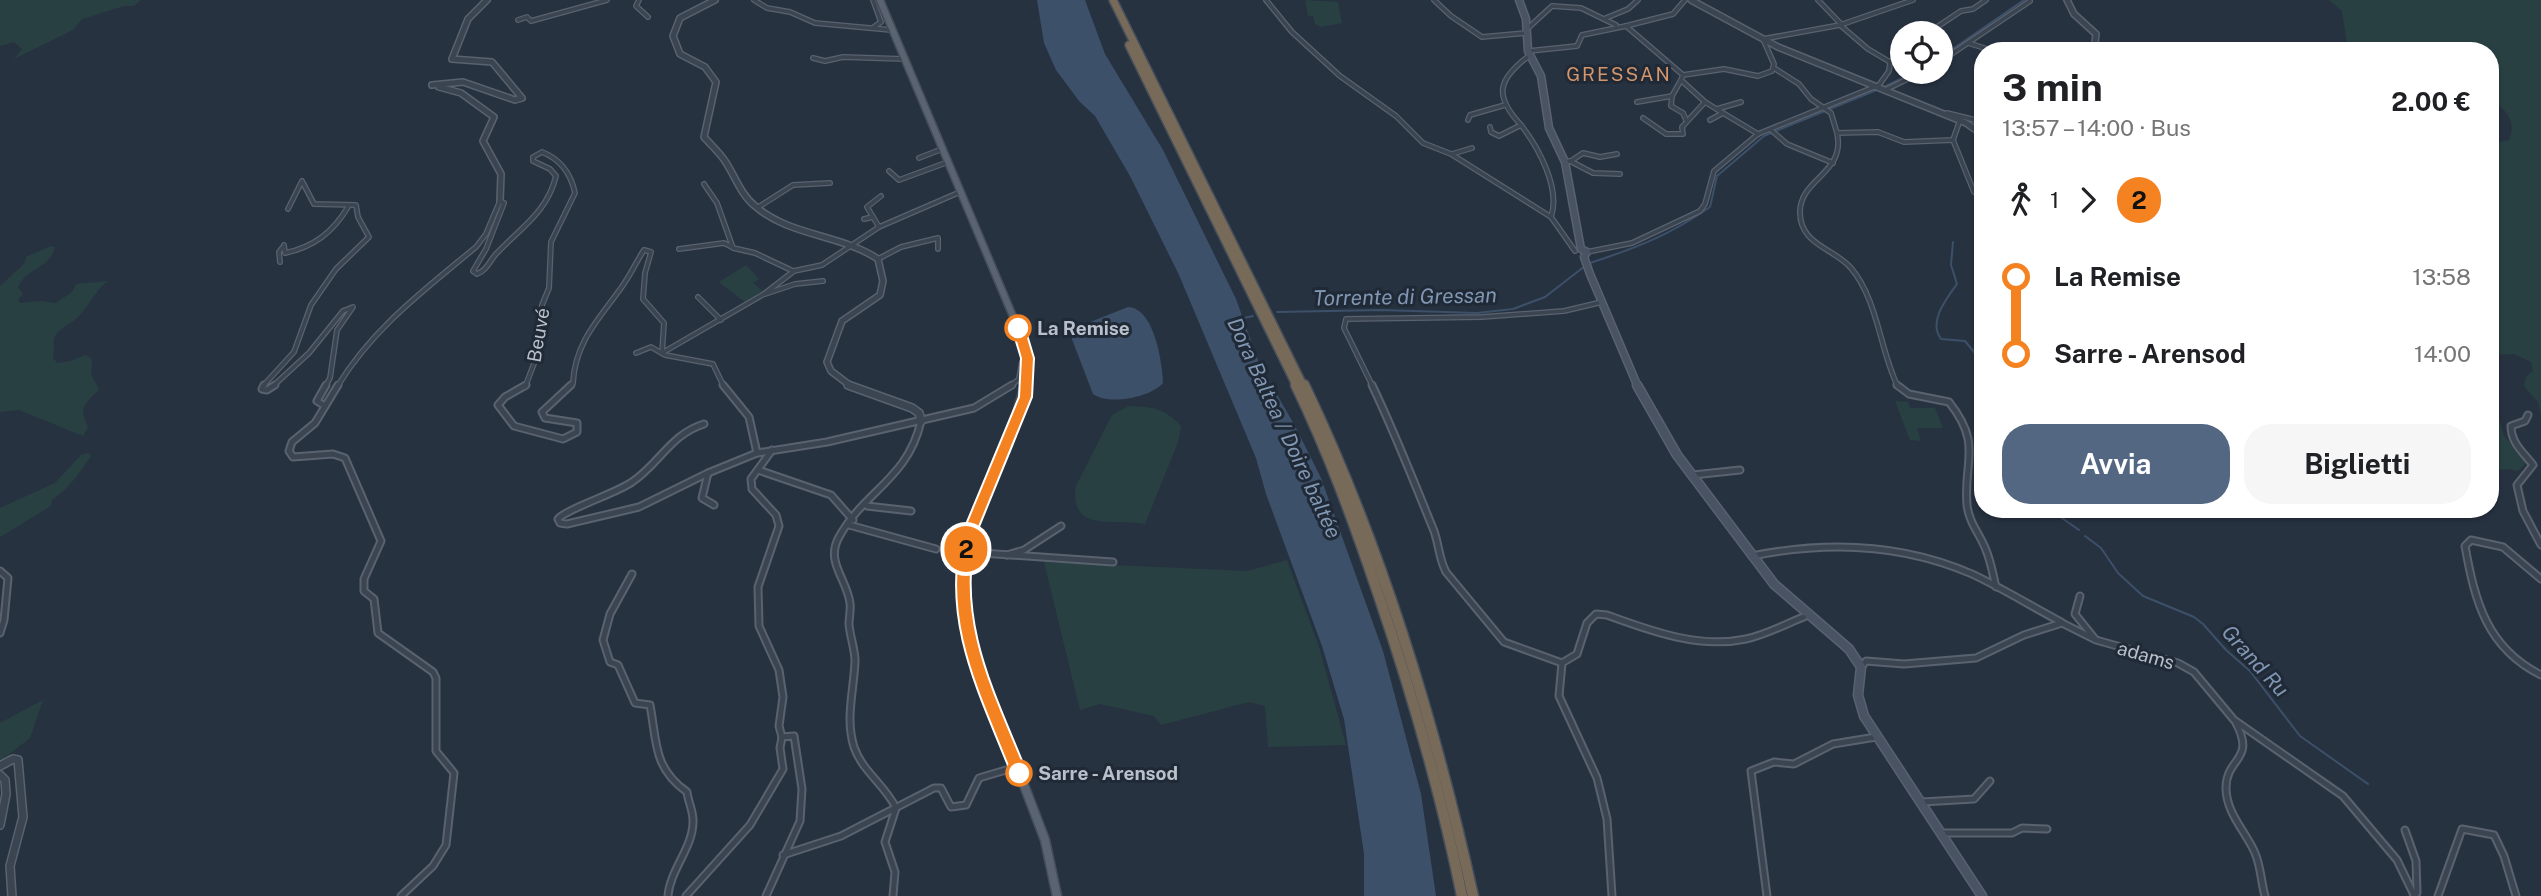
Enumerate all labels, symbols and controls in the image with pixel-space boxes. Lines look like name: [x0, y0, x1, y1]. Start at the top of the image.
map controls: [1890, 21, 1953, 84]
button: locate: [1890, 21, 1953, 84]
district label: GRESSAN: [1566, 63, 1672, 85]
text: 3 min: [2002, 65, 2103, 110]
text: 2.00 €: [2391, 86, 2471, 117]
text: 13:57 – 14:00 · Bus: [2002, 114, 2191, 141]
icon: walk: [2002, 181, 2040, 219]
icon: forward: [2069, 181, 2107, 219]
text: 1: [2050, 186, 2059, 213]
text: 2: [2131, 186, 2147, 214]
text: La Remise: [2054, 261, 2181, 292]
text: 13:58: [2412, 263, 2471, 290]
water label: Torrente di Gressan: [1313, 282, 1497, 311]
street label: Beuvé: [522, 306, 554, 364]
water label: Dora Baltea / Doire baltée: [1222, 313, 1347, 542]
marker: La Remise: [1005, 315, 1031, 341]
place label: La Remise: [1037, 317, 1130, 339]
text: Sarre - Arensod: [2054, 338, 2246, 369]
text: 14:00: [2414, 340, 2471, 367]
button: Avvia: [2002, 424, 2230, 504]
button: Biglietti: [2244, 424, 2471, 504]
line badge: 2: [943, 526, 989, 572]
text: 2: [958, 535, 974, 563]
water label: Grand Ru: [2217, 620, 2294, 702]
street label: adams: [2115, 636, 2177, 674]
marker: Sarre - Arensod: [1006, 760, 1032, 786]
place label: Sarre - Arensod: [1038, 762, 1178, 784]

